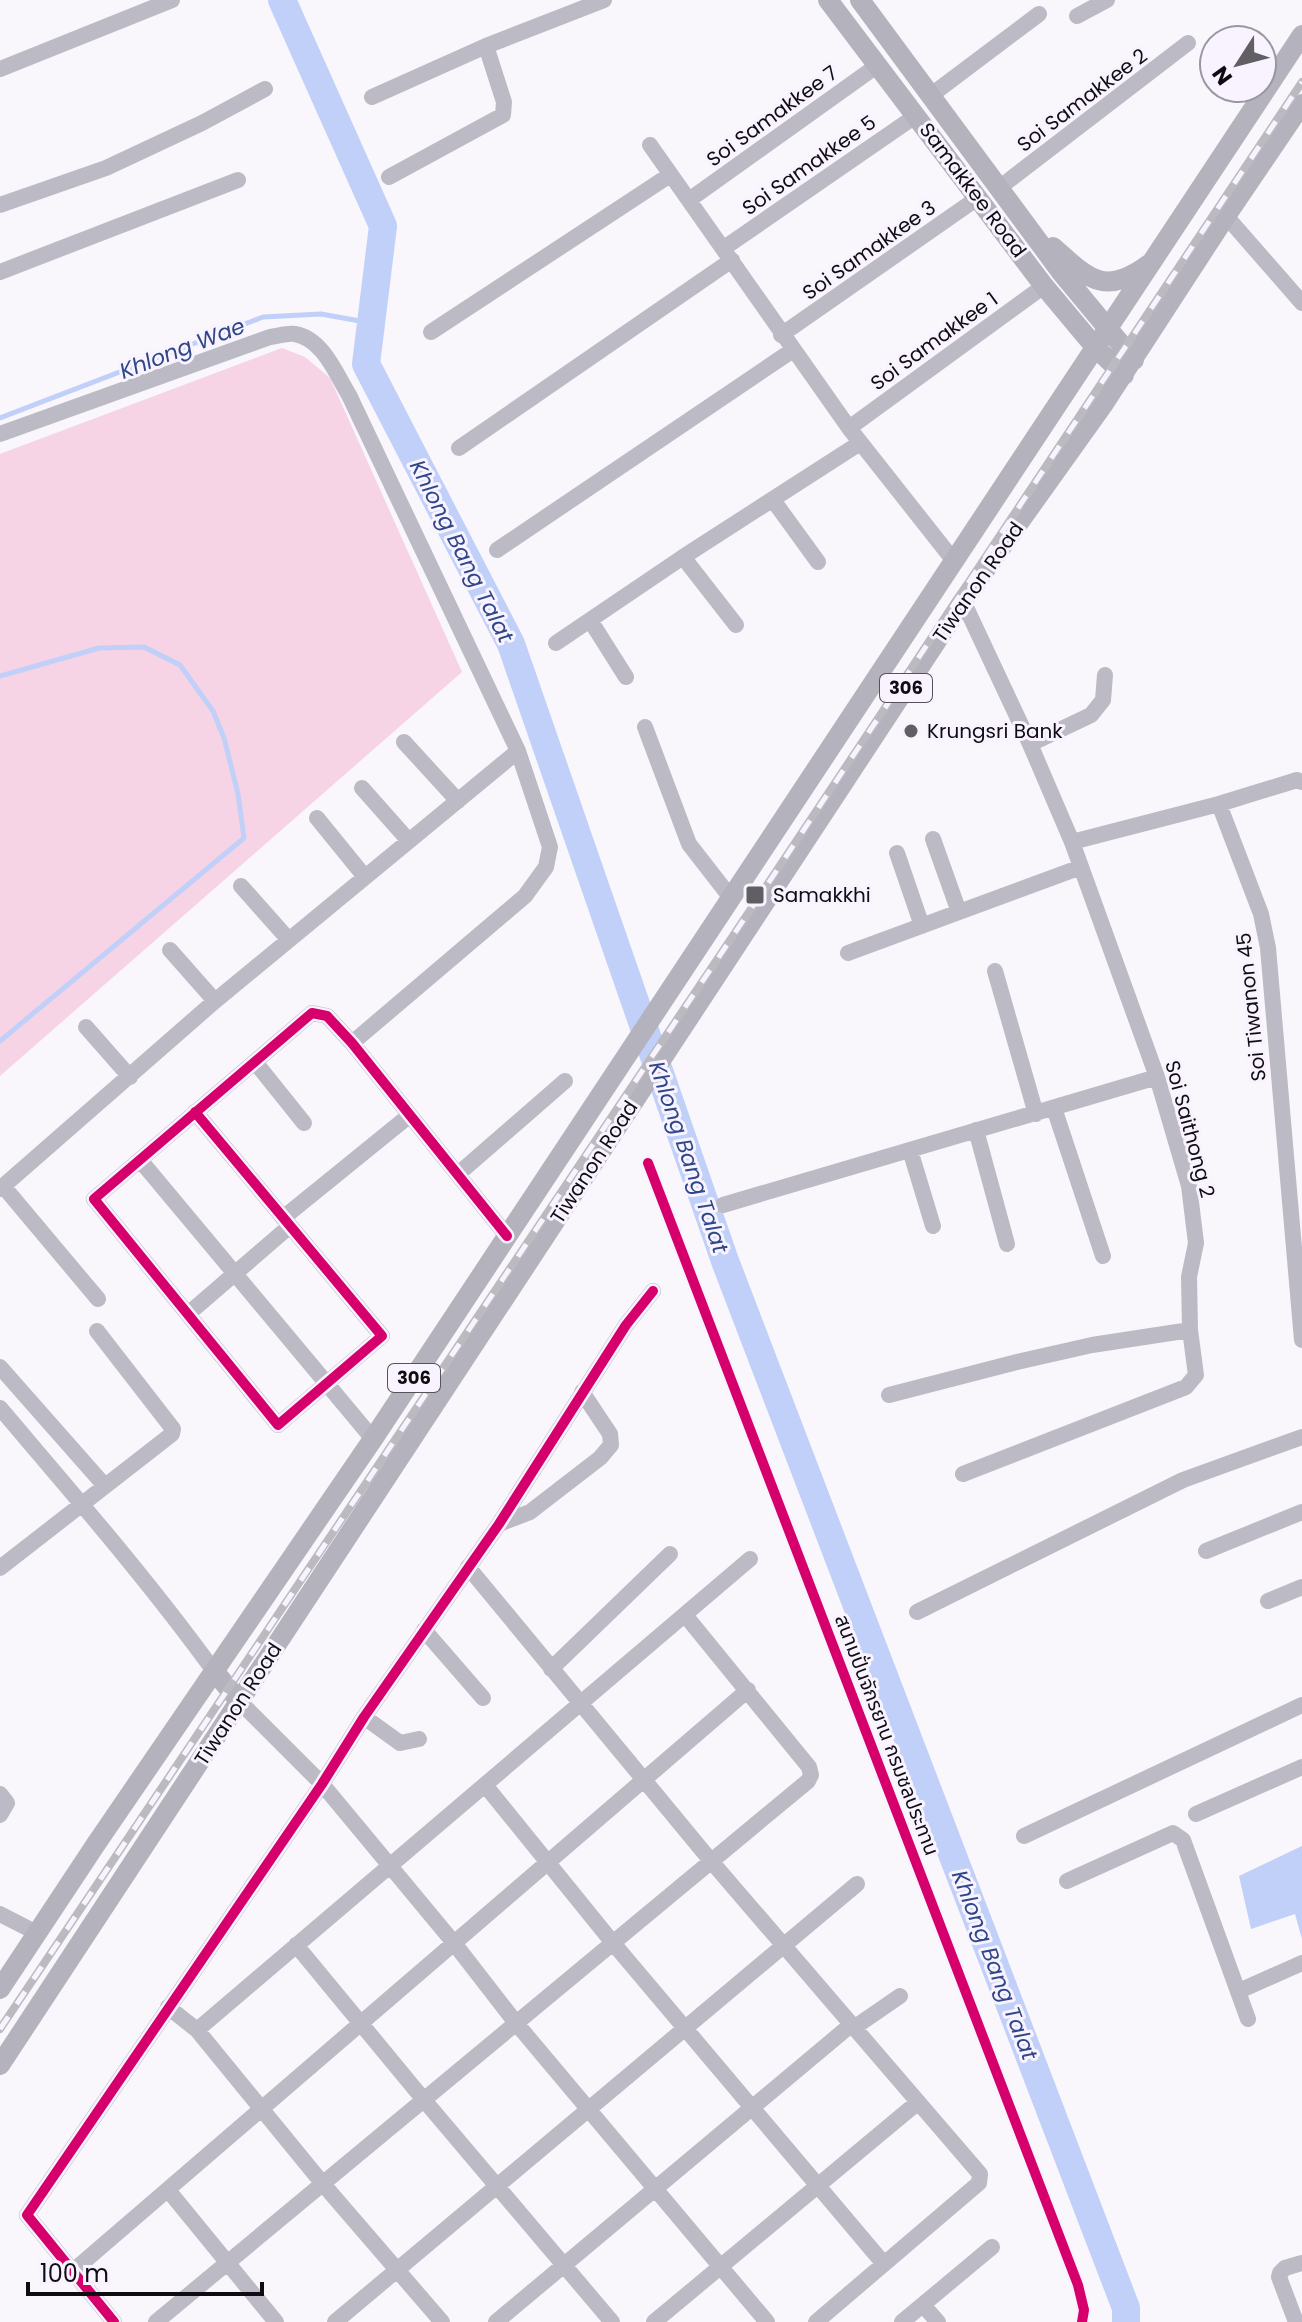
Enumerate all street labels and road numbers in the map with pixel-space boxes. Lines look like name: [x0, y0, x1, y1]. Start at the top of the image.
street label: Soi Samakkee 2: [1011, 42, 1153, 158]
street label: Soi Samakkee 7: [701, 59, 843, 173]
street label: Soi Samakkee 5: [736, 108, 882, 222]
street label: Samakkee Road: [913, 117, 1033, 263]
street label: Soi Samakkee 3: [797, 194, 941, 306]
street label: Soi Samakkee 1: [865, 285, 1003, 397]
street label: Tiwanon Road: [926, 516, 1030, 648]
road number: 306: [880, 674, 932, 702]
street label: Soi Tiwanon 45: [1229, 931, 1273, 1083]
street label: Soi Saithong 2: [1158, 1057, 1222, 1201]
street label: Tiwanon Road: [544, 1095, 644, 1229]
road number: 306: [388, 1364, 440, 1392]
street label: สนามปั่นจักรยาน กรมชลประทาน: [828, 1610, 946, 1860]
street label: Tiwanon Road: [188, 1637, 288, 1771]

